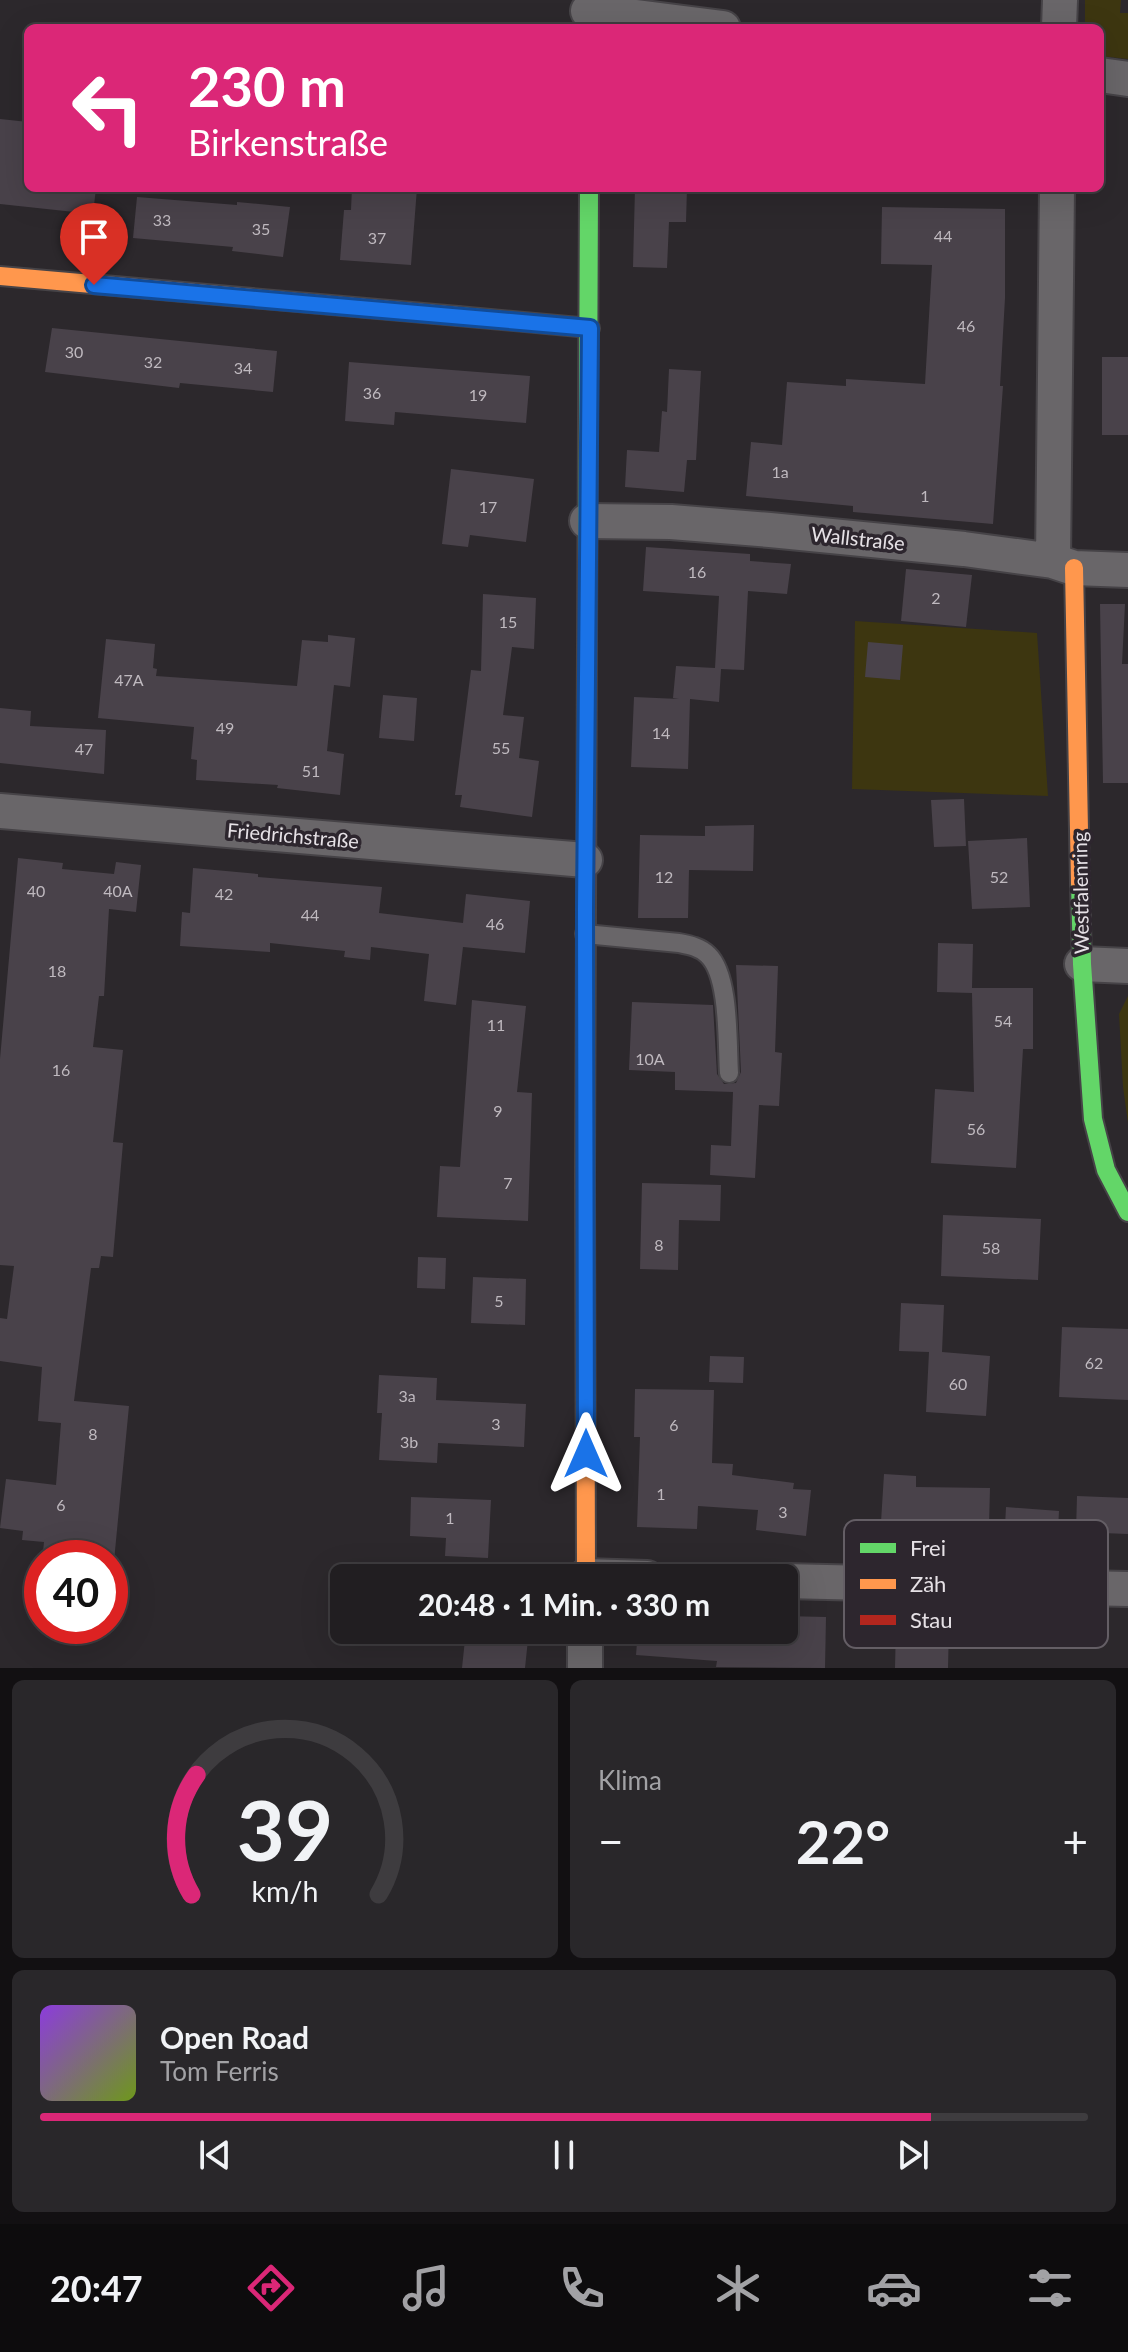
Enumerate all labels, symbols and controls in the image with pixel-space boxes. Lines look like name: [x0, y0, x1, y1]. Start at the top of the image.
text: 230 m: [188, 52, 346, 119]
icon: left: [56, 56, 160, 160]
text: Birkenstraße: [188, 120, 388, 164]
pin: [60, 203, 128, 285]
house number: 33: [153, 210, 171, 229]
icon: arrive: [72, 215, 116, 259]
house number: 35: [252, 219, 270, 238]
house number: 44: [934, 226, 952, 245]
house number: 37: [368, 228, 386, 247]
house number: 46: [957, 316, 975, 335]
house number: 30: [65, 342, 83, 361]
house number: 32: [144, 352, 162, 371]
house number: 34: [234, 358, 252, 377]
house number: 36: [363, 383, 381, 402]
house number: 19: [469, 385, 487, 404]
house number: 1a: [771, 462, 789, 481]
house number: 1: [920, 486, 930, 505]
house number: 17: [479, 497, 497, 516]
street label: Wallstraße: [810, 521, 906, 555]
house number: 16: [688, 562, 706, 581]
house number: 2: [931, 588, 941, 607]
house number: 15: [499, 612, 517, 631]
house number: 47A: [114, 670, 144, 689]
house number: 49: [216, 718, 234, 737]
house number: 14: [652, 723, 670, 742]
house number: 55: [492, 738, 510, 757]
house number: 47: [75, 739, 93, 758]
house number: 51: [302, 761, 320, 780]
street label: Friedrichstraße: [226, 817, 360, 853]
street label: Westfalenring: [1067, 832, 1093, 954]
house number: 12: [655, 867, 673, 886]
house number: 52: [990, 867, 1008, 886]
house number: 40: [27, 881, 45, 900]
house number: 40A: [103, 881, 133, 900]
house number: 42: [215, 884, 233, 903]
house number: 44: [301, 905, 319, 924]
house number: 46: [486, 914, 504, 933]
house number: 18: [48, 961, 66, 980]
house number: 54: [994, 1011, 1012, 1030]
house number: 11: [487, 1015, 505, 1034]
house number: 10A: [635, 1049, 665, 1068]
house number: 16: [52, 1060, 70, 1079]
house number: 9: [493, 1101, 503, 1120]
house number: 56: [967, 1119, 985, 1138]
house number: 7: [503, 1173, 513, 1192]
house number: 8: [654, 1235, 664, 1254]
house number: 58: [982, 1238, 1000, 1257]
house number: 5: [494, 1291, 504, 1310]
house number: 62: [1085, 1353, 1103, 1372]
house number: 60: [949, 1374, 967, 1393]
house number: 3a: [398, 1386, 416, 1405]
position arrow: [544, 1412, 628, 1496]
house number: 3: [491, 1414, 501, 1433]
house number: 6: [669, 1415, 679, 1434]
house number: 8: [88, 1424, 98, 1443]
house number: 3b: [400, 1432, 418, 1451]
house number: 1: [656, 1484, 666, 1503]
house number: 6: [56, 1495, 66, 1514]
house number: 3: [778, 1502, 788, 1521]
house number: 1: [445, 1508, 455, 1527]
legend: [844, 1520, 1108, 1648]
text: Frei: [910, 1534, 946, 1561]
speed limit sign: 40: [24, 1540, 128, 1644]
text: Zäh: [910, 1570, 946, 1597]
text: 20:48 · 1 Min. · 330 m: [418, 1586, 710, 1622]
text: Stau: [910, 1606, 953, 1633]
text: Klima: [598, 1764, 662, 1796]
text: 39: [237, 1779, 333, 1879]
text: 22°: [796, 1805, 890, 1877]
text: −: [598, 1815, 624, 1867]
text: +: [1062, 1815, 1088, 1867]
text: km/h: [252, 1874, 318, 1908]
text: Open Road: [160, 2019, 309, 2055]
text: Tom Ferris: [160, 2055, 279, 2087]
icon: previous: [193, 2133, 237, 2177]
icon: pause: [542, 2133, 586, 2177]
icon: next: [891, 2133, 935, 2177]
icon: directions: [243, 2260, 299, 2316]
icon: music: [398, 2260, 454, 2316]
icon: phone: [554, 2260, 610, 2316]
icon: climate: [710, 2260, 766, 2316]
icon: car: [866, 2260, 922, 2316]
icon: filters: [1022, 2260, 1078, 2316]
text: 20:47: [50, 2266, 143, 2310]

